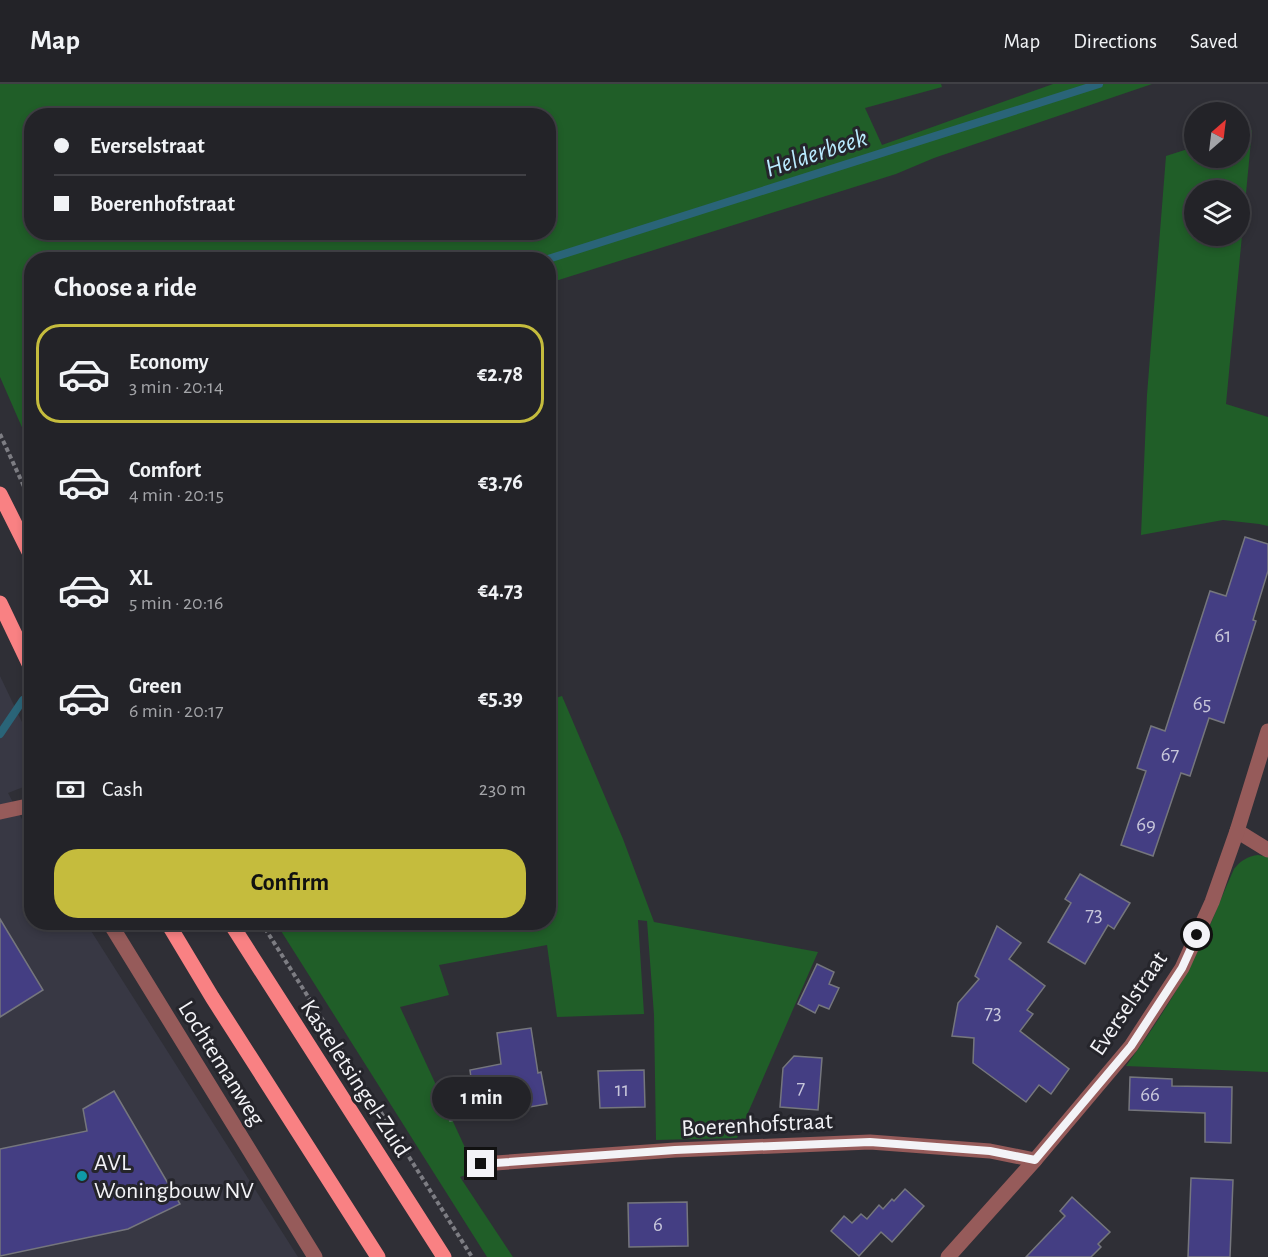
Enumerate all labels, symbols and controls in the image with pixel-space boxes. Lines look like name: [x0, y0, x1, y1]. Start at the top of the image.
text: Map: [30, 27, 80, 55]
text: Map: [1004, 31, 1040, 52]
text: Directions: [1073, 31, 1157, 52]
text: Saved: [1190, 31, 1238, 52]
north arrow: [1184, 102, 1250, 168]
map controls: [1184, 102, 1250, 246]
water label: Helderbeek: [762, 124, 871, 182]
text: Everselstraat: [90, 135, 205, 157]
button: layers: [1184, 180, 1250, 246]
text: Boerenhofstraat: [90, 193, 235, 215]
text: Choose a ride: [54, 274, 197, 301]
icon: car: [57, 347, 111, 401]
text: Economy: [129, 351, 209, 373]
text: €2.78: [477, 363, 523, 385]
text: 3 min · 20:14: [129, 377, 224, 397]
icon: car: [57, 455, 111, 509]
text: Comfort: [129, 459, 201, 481]
text: €3.76: [478, 471, 523, 493]
text: 4 min · 20:15: [129, 485, 224, 505]
icon: car: [57, 563, 111, 617]
text: XL: [129, 567, 152, 589]
text: €4.73: [478, 579, 523, 601]
text: 5 min · 20:16: [129, 593, 224, 613]
house number: 61: [1214, 625, 1232, 646]
icon: car: [57, 671, 111, 725]
text: Green: [129, 675, 182, 697]
text: €5.39: [478, 687, 523, 709]
house number: 65: [1193, 693, 1211, 714]
text: 6 min · 20:17: [129, 701, 224, 721]
house number: 67: [1161, 744, 1180, 765]
icon: cash: [54, 773, 87, 806]
text: Cash: [102, 778, 143, 800]
text: 230 m: [479, 779, 526, 799]
house number: 69: [1136, 814, 1156, 835]
button: Confirm: [54, 849, 526, 918]
house number: 73: [1085, 904, 1103, 925]
route start: [1183, 921, 1210, 948]
street label: Everselstraat: [1086, 947, 1172, 1060]
street label: Kasteletsingel-Zuid: [296, 996, 415, 1161]
street label: Lochtemanweg: [173, 997, 269, 1130]
house number: 73: [984, 1002, 1002, 1023]
callout: 1 min: [432, 1077, 530, 1119]
house number: 7: [797, 1077, 806, 1098]
house number: 11: [615, 1079, 629, 1100]
house number: 66: [1140, 1084, 1160, 1105]
text: 1 min: [460, 1088, 503, 1108]
street label: Boerenhofstraat: [681, 1109, 834, 1141]
route end: [467, 1150, 494, 1177]
place label: AVL Woningbouw NV: [94, 1151, 254, 1203]
marker: AVL Woningbouw NV: [75, 1169, 89, 1183]
house number: 6: [653, 1214, 663, 1235]

